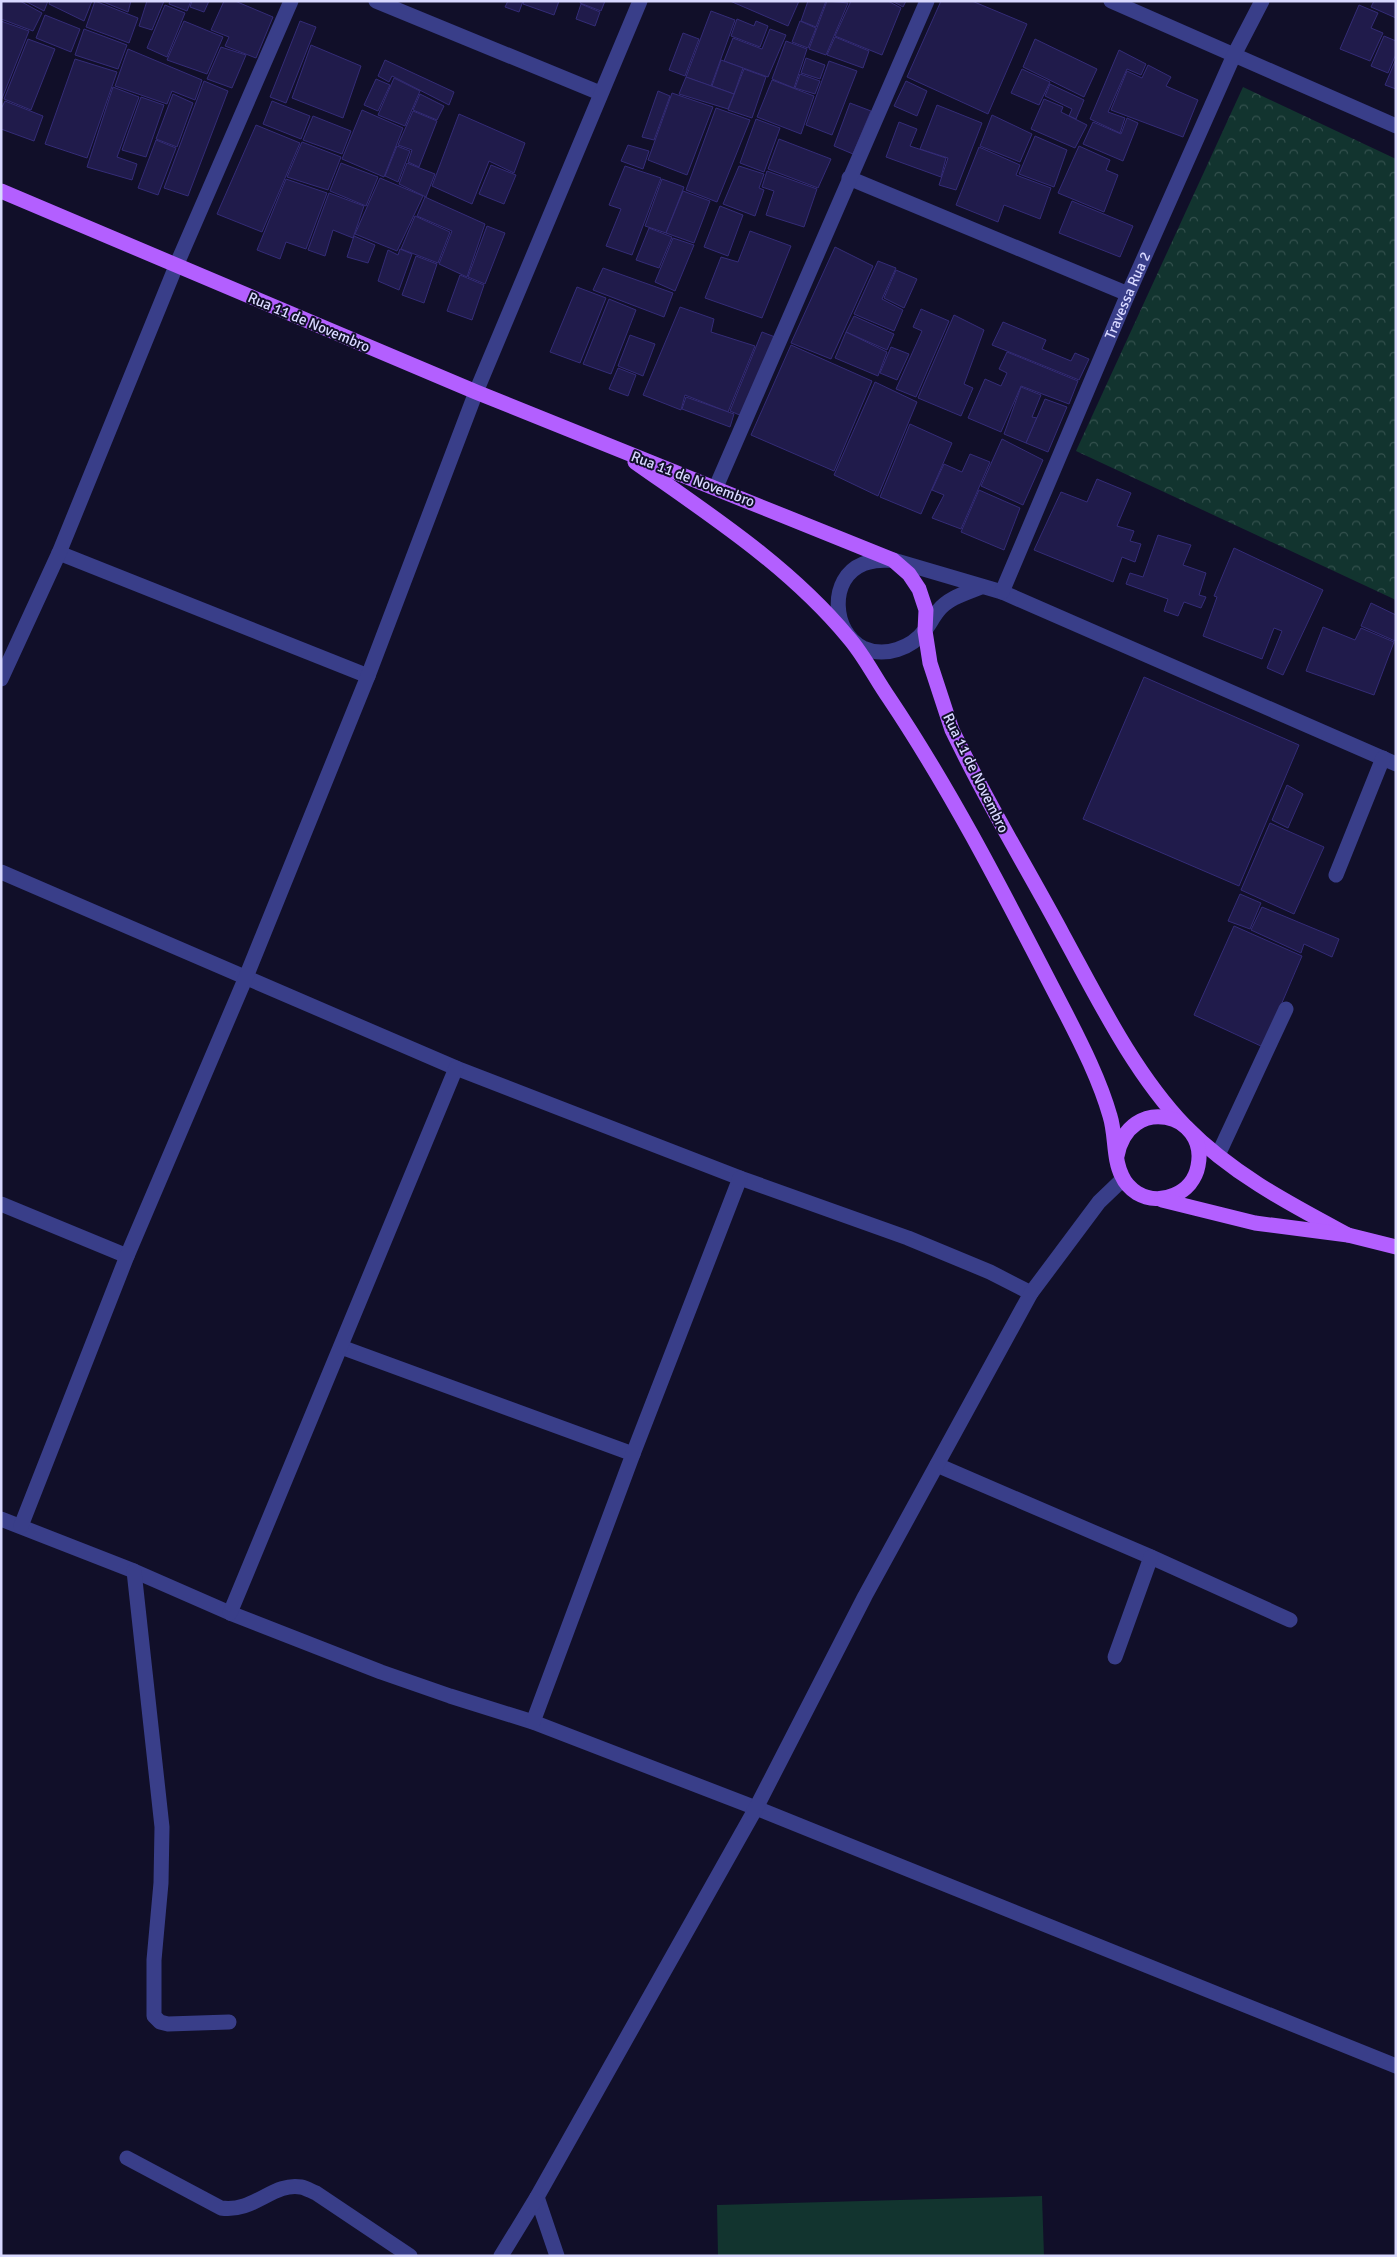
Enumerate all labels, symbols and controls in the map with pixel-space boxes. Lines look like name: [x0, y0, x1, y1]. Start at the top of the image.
street label: Travessa Rua 2: [1101, 249, 1155, 342]
street label: Rua 11 de Novembro: [245, 288, 373, 356]
street label: Rua 11 de Novembro: [629, 447, 758, 511]
street label: Rua 11 de Novembro: [939, 710, 1013, 836]

